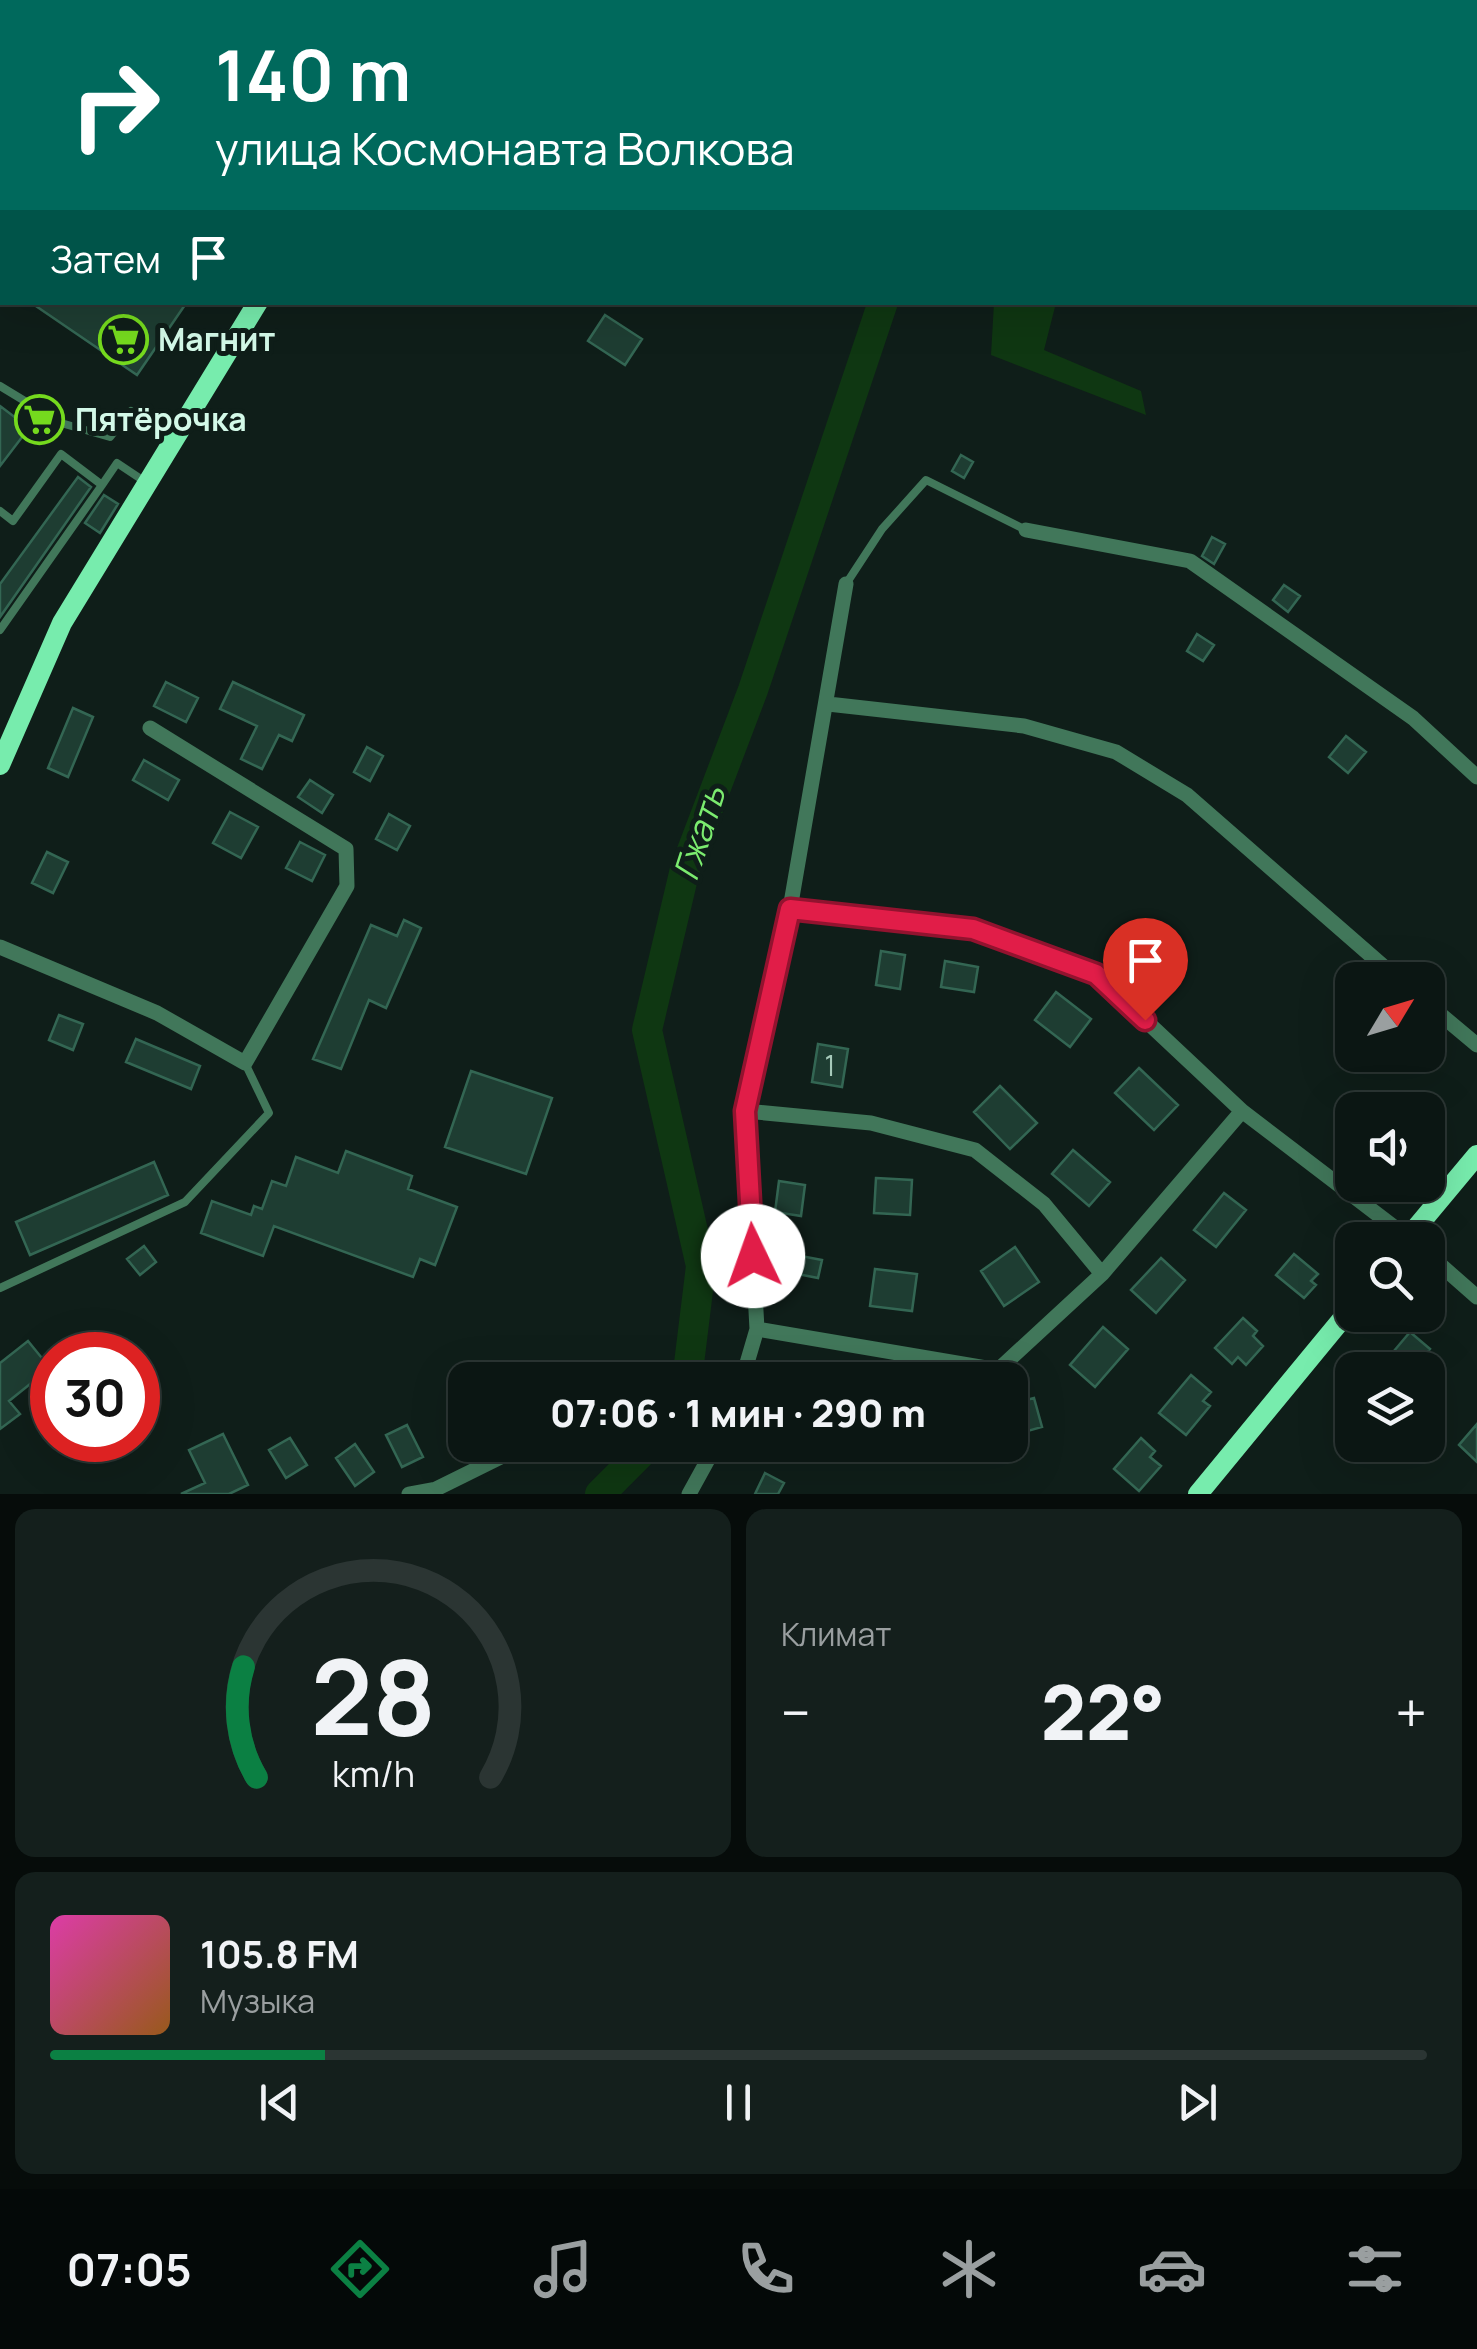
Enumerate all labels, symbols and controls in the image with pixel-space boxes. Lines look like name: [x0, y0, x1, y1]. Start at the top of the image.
text: 140 m: [215, 26, 411, 122]
icon: right: [50, 40, 180, 170]
text: улица Космонавта Волкова: [215, 117, 795, 179]
icon: arrive: [181, 230, 236, 285]
text: Затем: [50, 232, 161, 284]
supermarket icon: Магнит: [97, 313, 149, 365]
place label: Магнит: [158, 317, 276, 361]
supermarket icon: Пятёрочка: [14, 393, 66, 445]
place label: Пятёрочка: [75, 397, 247, 441]
water label: Гжать: [661, 779, 737, 886]
pin: [1103, 918, 1188, 1021]
icon: arrive: [1118, 933, 1173, 988]
north arrow: [1335, 962, 1445, 1072]
map controls: [1335, 962, 1445, 1462]
house number: 1: [825, 1046, 835, 1084]
button: sound: [1335, 1092, 1445, 1202]
position arrow: [701, 1204, 805, 1308]
button: search: [1335, 1222, 1445, 1332]
speed limit sign: 30: [30, 1332, 160, 1462]
button: layers: [1335, 1352, 1445, 1462]
text: 07:06 · 1 мин · 290 m: [550, 1386, 926, 1438]
text: Климат: [781, 1612, 891, 1656]
text: 28: [310, 1624, 436, 1766]
text: 22°: [1041, 1660, 1165, 1763]
text: −: [781, 1674, 811, 1750]
text: +: [1395, 1674, 1427, 1750]
text: km/h: [331, 1749, 415, 1798]
text: 105.8 FM: [200, 1927, 359, 1979]
text: Музыка: [200, 1979, 315, 2023]
icon: previous: [252, 2075, 307, 2130]
icon: pause: [711, 2075, 766, 2130]
icon: next: [1170, 2075, 1225, 2130]
icon: directions: [325, 2234, 395, 2304]
icon: music: [528, 2234, 598, 2304]
icon: phone: [731, 2234, 801, 2304]
icon: climate: [934, 2234, 1004, 2304]
icon: car: [1137, 2234, 1207, 2304]
icon: filters: [1340, 2234, 1410, 2304]
text: 07:05: [67, 2238, 192, 2300]

